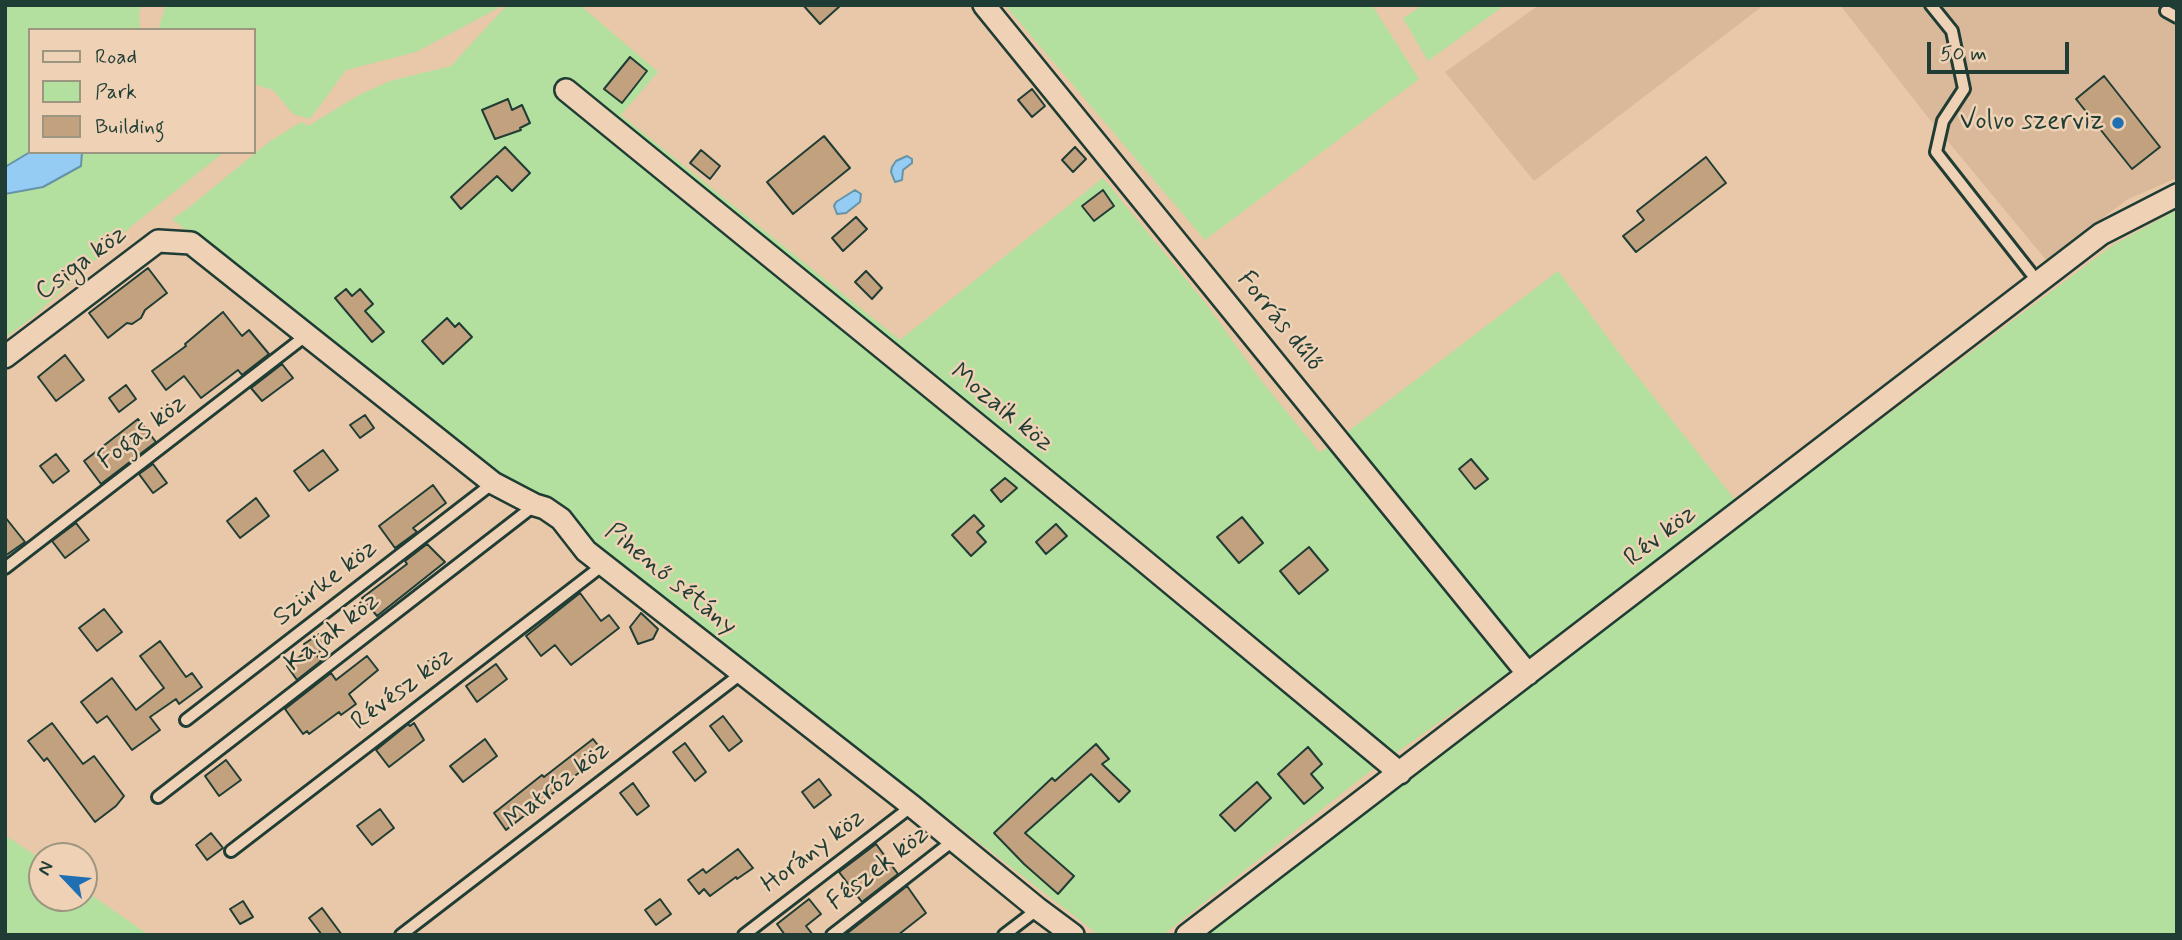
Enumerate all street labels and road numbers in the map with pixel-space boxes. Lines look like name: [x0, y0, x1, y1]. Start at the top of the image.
street label: Csiga köz: [30, 220, 134, 308]
street label: Forrás dűlő: [1229, 266, 1329, 378]
street label: Mozaik köz: [943, 358, 1059, 460]
street label: Fogas köz: [92, 389, 194, 477]
street label: Rév köz: [1619, 499, 1703, 575]
street label: Pihenő sétány: [597, 517, 743, 643]
street label: Szürke köz: [268, 534, 384, 634]
street label: Kajak köz: [279, 586, 387, 680]
street label: Révész köz: [346, 641, 460, 739]
street label: Matróz köz: [499, 735, 617, 837]
street label: Horány köz: [756, 803, 872, 901]
street label: Fészek köz: [822, 820, 936, 918]

